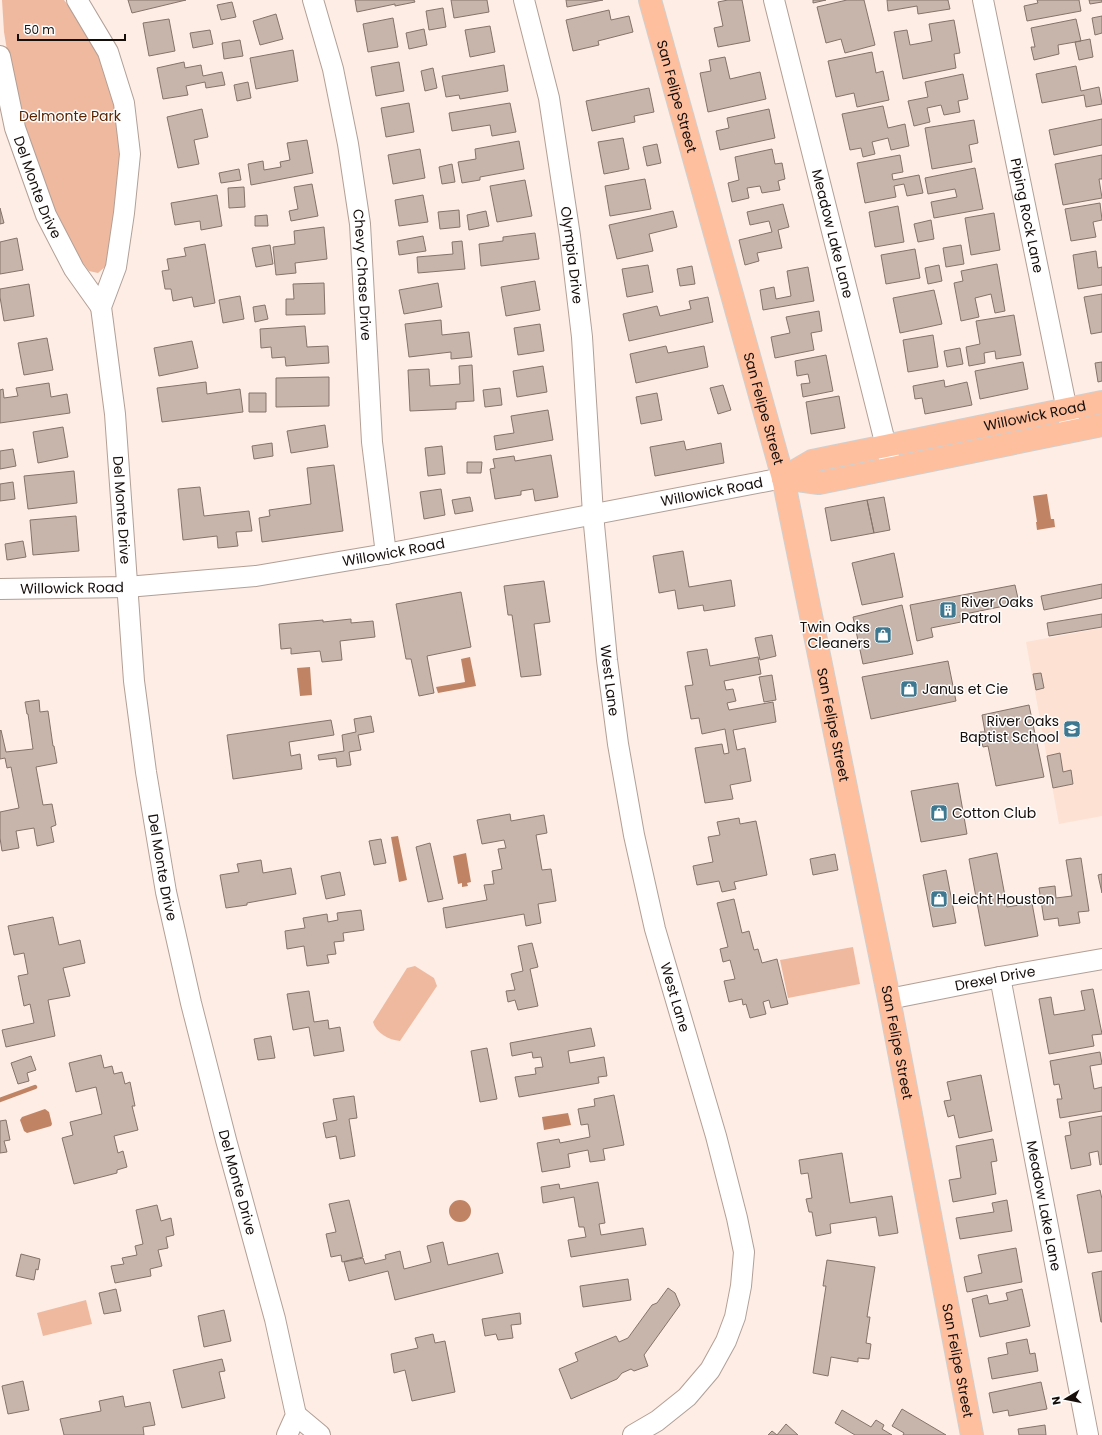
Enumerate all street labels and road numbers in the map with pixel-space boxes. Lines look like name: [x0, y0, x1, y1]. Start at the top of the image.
street label: San Felipe Street: [652, 38, 702, 155]
street label: Del Monte Drive: [9, 133, 67, 242]
street label: Piping Rock Lane: [1006, 156, 1049, 275]
street label: Meadow Lake Lane: [807, 167, 859, 301]
street label: Olympia Drive: [556, 205, 588, 305]
street label: Chevy Chase Drive: [348, 207, 376, 342]
street label: San Felipe Street: [738, 350, 789, 467]
street label: Willowick Road: [982, 396, 1088, 436]
street label: Del Monte Drive: [108, 455, 136, 565]
street label: Willowick Road: [659, 472, 765, 511]
street label: Willowick Road: [341, 533, 446, 571]
street label: Willowick Road: [20, 577, 124, 599]
street label: West Lane: [596, 644, 624, 718]
street label: San Felipe Street: [812, 666, 855, 784]
street label: Del Monte Drive: [143, 812, 182, 923]
street label: West Lane: [655, 960, 695, 1035]
street label: Drexel Drive: [953, 961, 1037, 996]
street label: San Felipe Street: [876, 983, 918, 1101]
street label: Del Monte Drive: [214, 1127, 262, 1238]
street label: Meadow Lake Lane: [1022, 1139, 1066, 1273]
street label: San Felipe Street: [937, 1302, 979, 1420]

